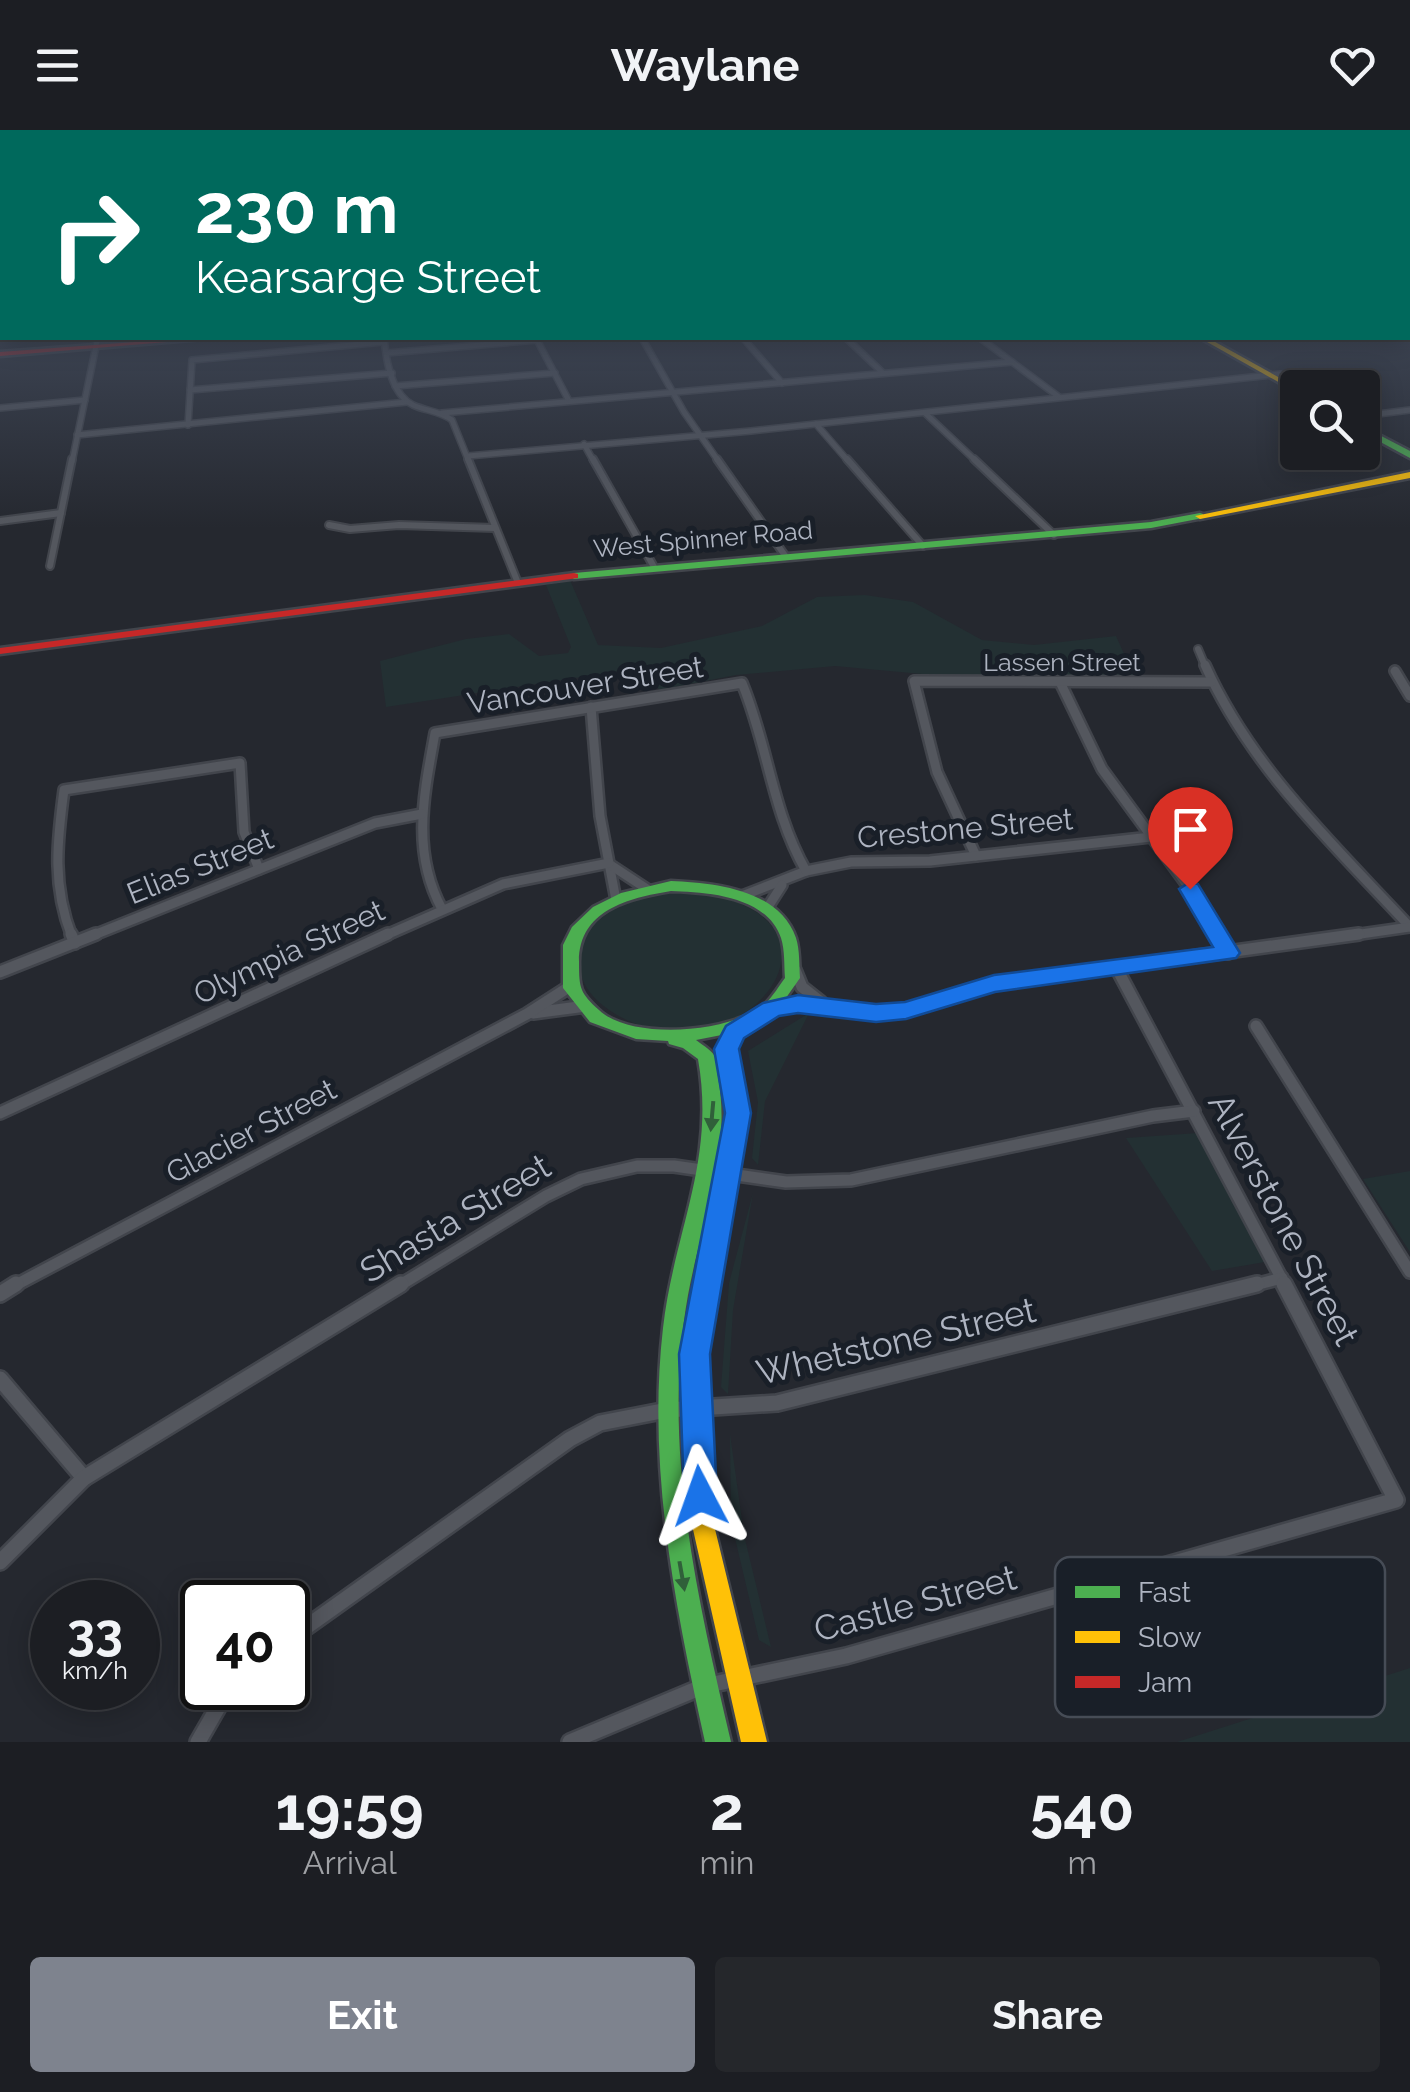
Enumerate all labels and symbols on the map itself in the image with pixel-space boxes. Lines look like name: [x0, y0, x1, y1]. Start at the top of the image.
street label: West Spinner Road: [592, 514, 814, 564]
street label: Lassen Street: [983, 647, 1141, 677]
street label: Vancouver Street: [465, 649, 705, 721]
pin: [1148, 787, 1233, 890]
street label: Crestone Street: [856, 801, 1074, 855]
street label: Elias Street: [122, 821, 278, 911]
street label: Olympia Street: [188, 893, 390, 1011]
street label: Glacier Street: [160, 1072, 342, 1190]
street label: Alverstone Street: [1200, 1086, 1368, 1352]
one-way arrow: [703, 1101, 719, 1133]
street label: Shasta Street: [353, 1145, 558, 1291]
street label: Whetstone Street: [752, 1289, 1040, 1393]
position arrow: [648, 1444, 752, 1548]
street label: Castle Street: [809, 1556, 1021, 1650]
legend: [1055, 1557, 1385, 1717]
one-way arrow: [675, 1561, 690, 1593]
text: Fast: [1138, 1576, 1191, 1609]
speed limit sign: 40: [180, 1580, 310, 1710]
text: Slow: [1138, 1621, 1202, 1654]
text: Jam: [1138, 1666, 1192, 1699]

